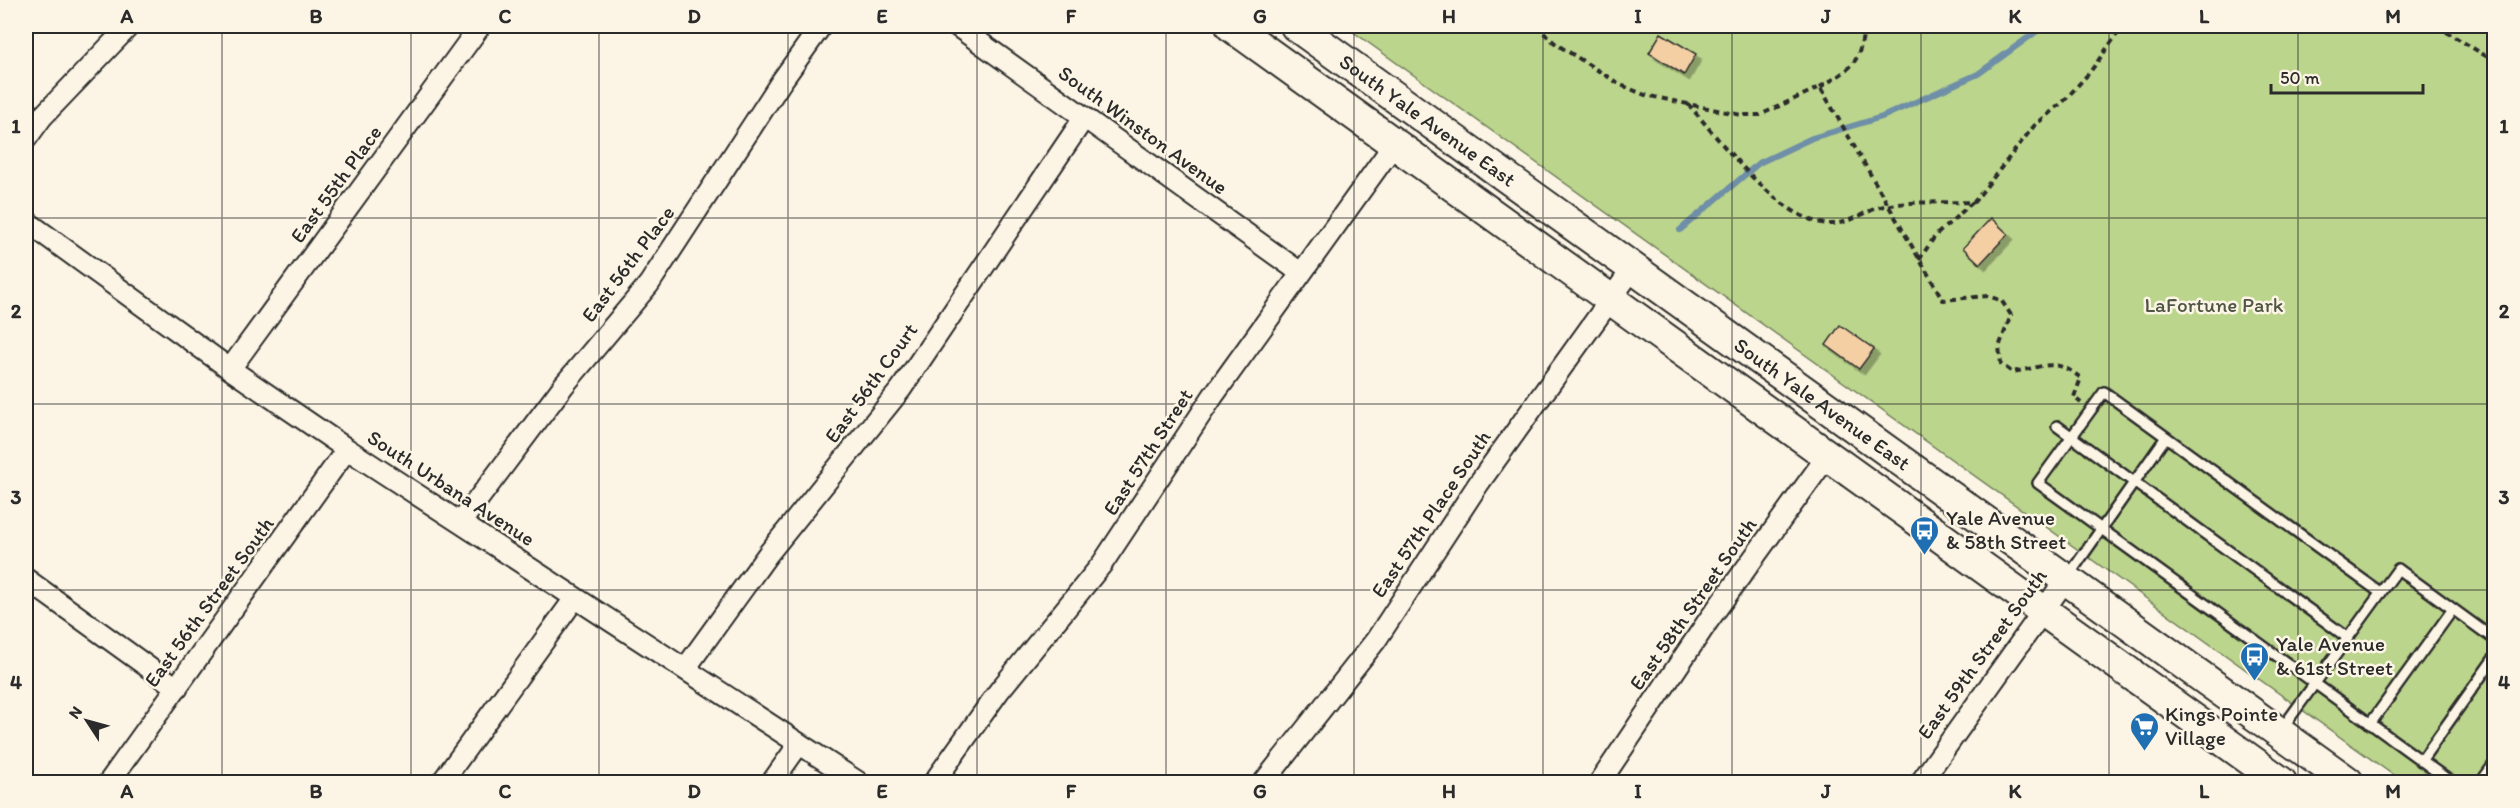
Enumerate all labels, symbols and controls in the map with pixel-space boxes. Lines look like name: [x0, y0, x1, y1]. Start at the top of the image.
text: A: [120, 4, 134, 28]
text: B: [310, 4, 323, 28]
text: C: [499, 4, 512, 28]
text: D: [687, 4, 701, 28]
text: E: [876, 4, 888, 28]
text: F: [1066, 4, 1077, 28]
text: G: [1253, 4, 1267, 28]
text: H: [1442, 4, 1456, 28]
text: I: [1634, 4, 1642, 28]
text: J: [1820, 4, 1831, 28]
text: K: [2009, 4, 2023, 28]
text: L: [2199, 4, 2210, 28]
text: M: [2385, 4, 2401, 28]
street label: South Yale Avenue East: [1335, 48, 1521, 192]
scale bar: [2271, 57, 2422, 95]
street label: South Winston Avenue: [1054, 60, 1233, 199]
text: 50 m: [2280, 67, 2320, 89]
text: 1: [11, 114, 21, 138]
text: 1: [2499, 114, 2509, 138]
street label: East 55th Place: [285, 120, 387, 247]
street label: East 56th Place: [576, 201, 679, 327]
park label: LaFortune Park: [2145, 292, 2284, 317]
text: 2: [11, 299, 22, 323]
text: 2: [2499, 299, 2510, 323]
street label: East 56th Court: [819, 318, 923, 448]
street label: South Yale Avenue East: [1730, 332, 1915, 475]
street label: East 57th Street: [1097, 384, 1198, 520]
street label: South Urbana Avenue: [363, 424, 540, 551]
street label: East 57th Place South: [1365, 425, 1496, 602]
text: 3: [11, 485, 22, 509]
text: 3: [2499, 485, 2510, 509]
place label: Yale Avenue & 58th Street: [1946, 505, 2066, 554]
street label: East 56th Street South: [138, 512, 279, 692]
street label: East 58th Street South: [1624, 513, 1762, 695]
bus stop icon: Yale Avenue & 58th Street: [1909, 514, 1941, 556]
street label: East 59th Street South: [1911, 564, 2052, 744]
place label: Yale Avenue & 61st Street: [2276, 631, 2393, 680]
bus stop icon: Yale Avenue & 61st Street: [2239, 640, 2271, 682]
text: 4: [10, 670, 22, 694]
text: 4: [2498, 670, 2510, 694]
north arrow: [57, 691, 117, 751]
place label: Kings Pointe Village: [2165, 701, 2278, 750]
text: N: [64, 703, 86, 722]
supermarket icon: Kings Pointe Village: [2128, 710, 2160, 752]
text: A: [120, 779, 134, 803]
text: B: [310, 779, 323, 803]
text: C: [499, 779, 512, 803]
text: D: [687, 779, 701, 803]
text: E: [876, 779, 888, 803]
text: F: [1066, 779, 1077, 803]
text: G: [1253, 779, 1267, 803]
text: H: [1442, 779, 1456, 803]
text: I: [1634, 779, 1642, 803]
text: J: [1820, 779, 1831, 803]
text: K: [2009, 779, 2023, 803]
text: L: [2199, 779, 2210, 803]
text: M: [2385, 779, 2401, 803]

